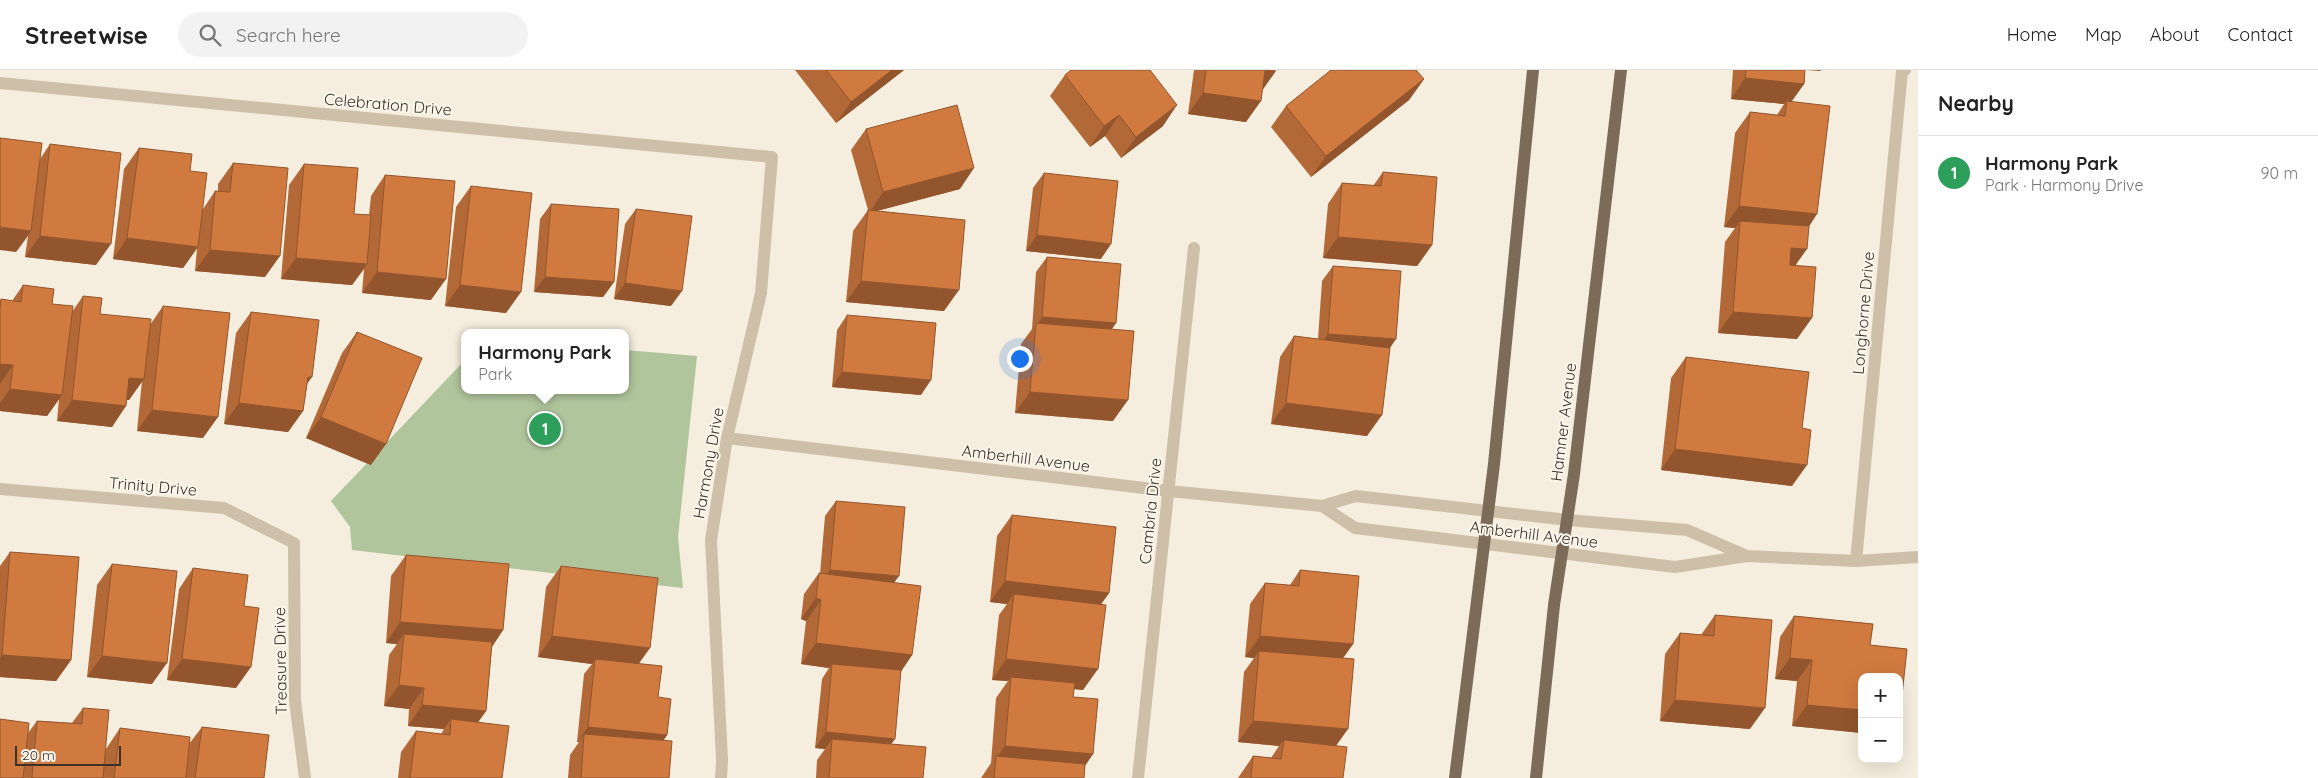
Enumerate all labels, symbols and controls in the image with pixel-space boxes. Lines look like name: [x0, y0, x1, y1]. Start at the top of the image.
search box: [178, 12, 528, 57]
text: Streetwise: [25, 20, 148, 50]
icon: search: [196, 21, 224, 49]
text: Search here: [236, 23, 341, 47]
text: Home: [2007, 23, 2057, 46]
text: Map: [2085, 23, 2122, 46]
text: About: [2150, 23, 2200, 46]
text: Contact: [2228, 23, 2293, 46]
street label: Celebration Drive: [323, 88, 453, 120]
text: Nearby: [1938, 90, 2014, 116]
text: Harmony Park: [1985, 151, 2118, 175]
text: 1: [1951, 163, 1957, 183]
text: 90 m: [2261, 163, 2298, 183]
text: Park · Harmony Drive: [1985, 175, 2144, 195]
street label: Longhorne Drive: [1848, 251, 1878, 375]
popup: [461, 329, 629, 394]
text: Harmony Park: [478, 340, 612, 364]
your location: [1007, 346, 1033, 372]
street label: Hamner Avenue: [1546, 362, 1580, 482]
text: Park: [478, 364, 512, 384]
street label: Harmony Drive: [688, 406, 728, 520]
pin: 1: [529, 410, 561, 448]
street label: Amberhill Avenue: [961, 440, 1091, 476]
street label: Cambria Drive: [1134, 457, 1166, 565]
street label: Trinity Drive: [108, 472, 198, 500]
street label: Amberhill Avenue: [1469, 516, 1599, 552]
street label: Treasure Drive: [269, 607, 291, 715]
map controls: [1858, 673, 1903, 763]
button: +: [1858, 673, 1903, 718]
button: −: [1858, 718, 1903, 763]
scale bar: [15, 743, 121, 766]
text: 20 m: [22, 746, 55, 764]

